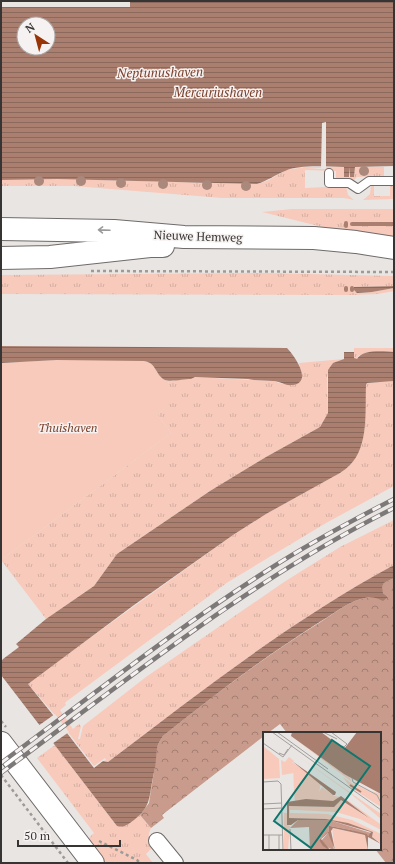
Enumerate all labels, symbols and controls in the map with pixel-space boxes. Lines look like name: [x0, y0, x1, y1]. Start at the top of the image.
north arrow: [16, 16, 56, 56]
text: N: [23, 19, 38, 36]
water label: Neptunushaven: [116, 62, 203, 82]
water label: Mercuriushaven: [173, 83, 262, 101]
one-way arrow: [98, 226, 111, 234]
street label: Nieuwe Hemweg: [153, 227, 243, 245]
park label: Thuishaven: [39, 420, 97, 435]
inset map: [263, 732, 381, 850]
scale bar: [18, 822, 120, 848]
text: 50 m: [24, 828, 51, 843]

